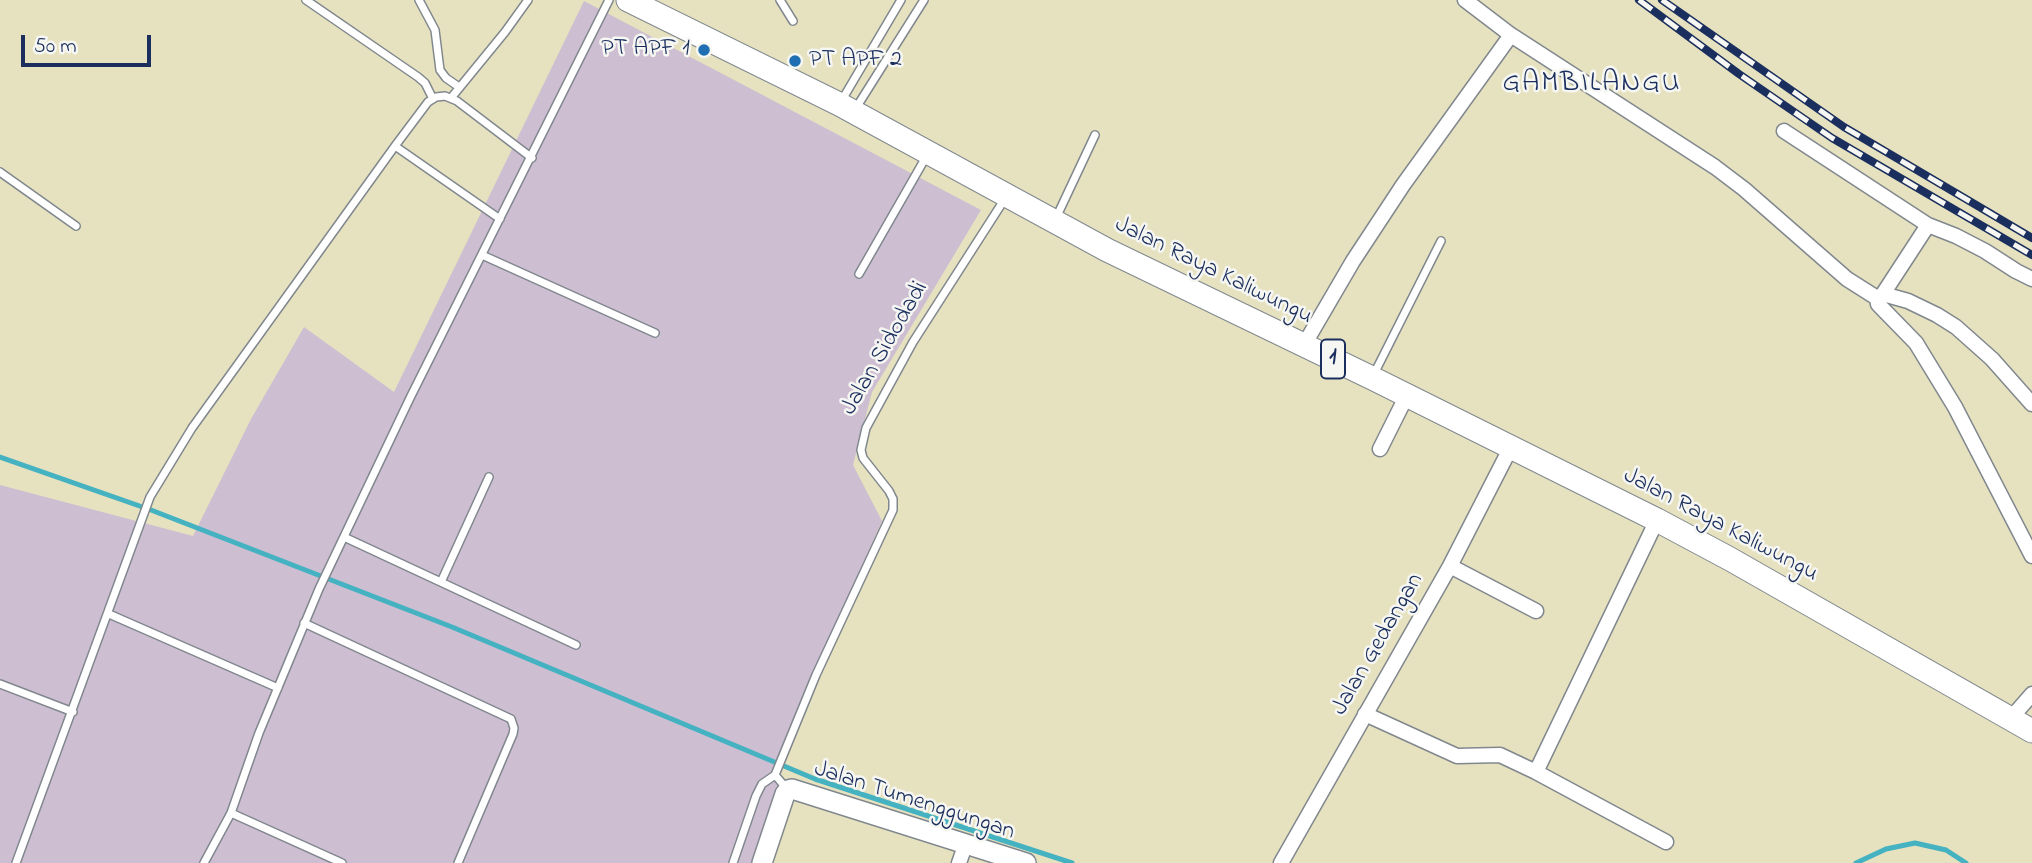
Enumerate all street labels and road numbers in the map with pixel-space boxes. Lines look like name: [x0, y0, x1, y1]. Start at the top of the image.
street label: Jalan Raya Kaliwungu: [1109, 212, 1317, 332]
street label: Jalan Sidodadi: [836, 277, 936, 421]
road number: 1: [1321, 340, 1345, 378]
street label: Jalan Raya Kaliwungu: [1618, 462, 1822, 590]
street label: Jalan Gedangan: [1327, 569, 1431, 721]
street label: Jalan Tumenggungan: [810, 756, 1018, 848]

